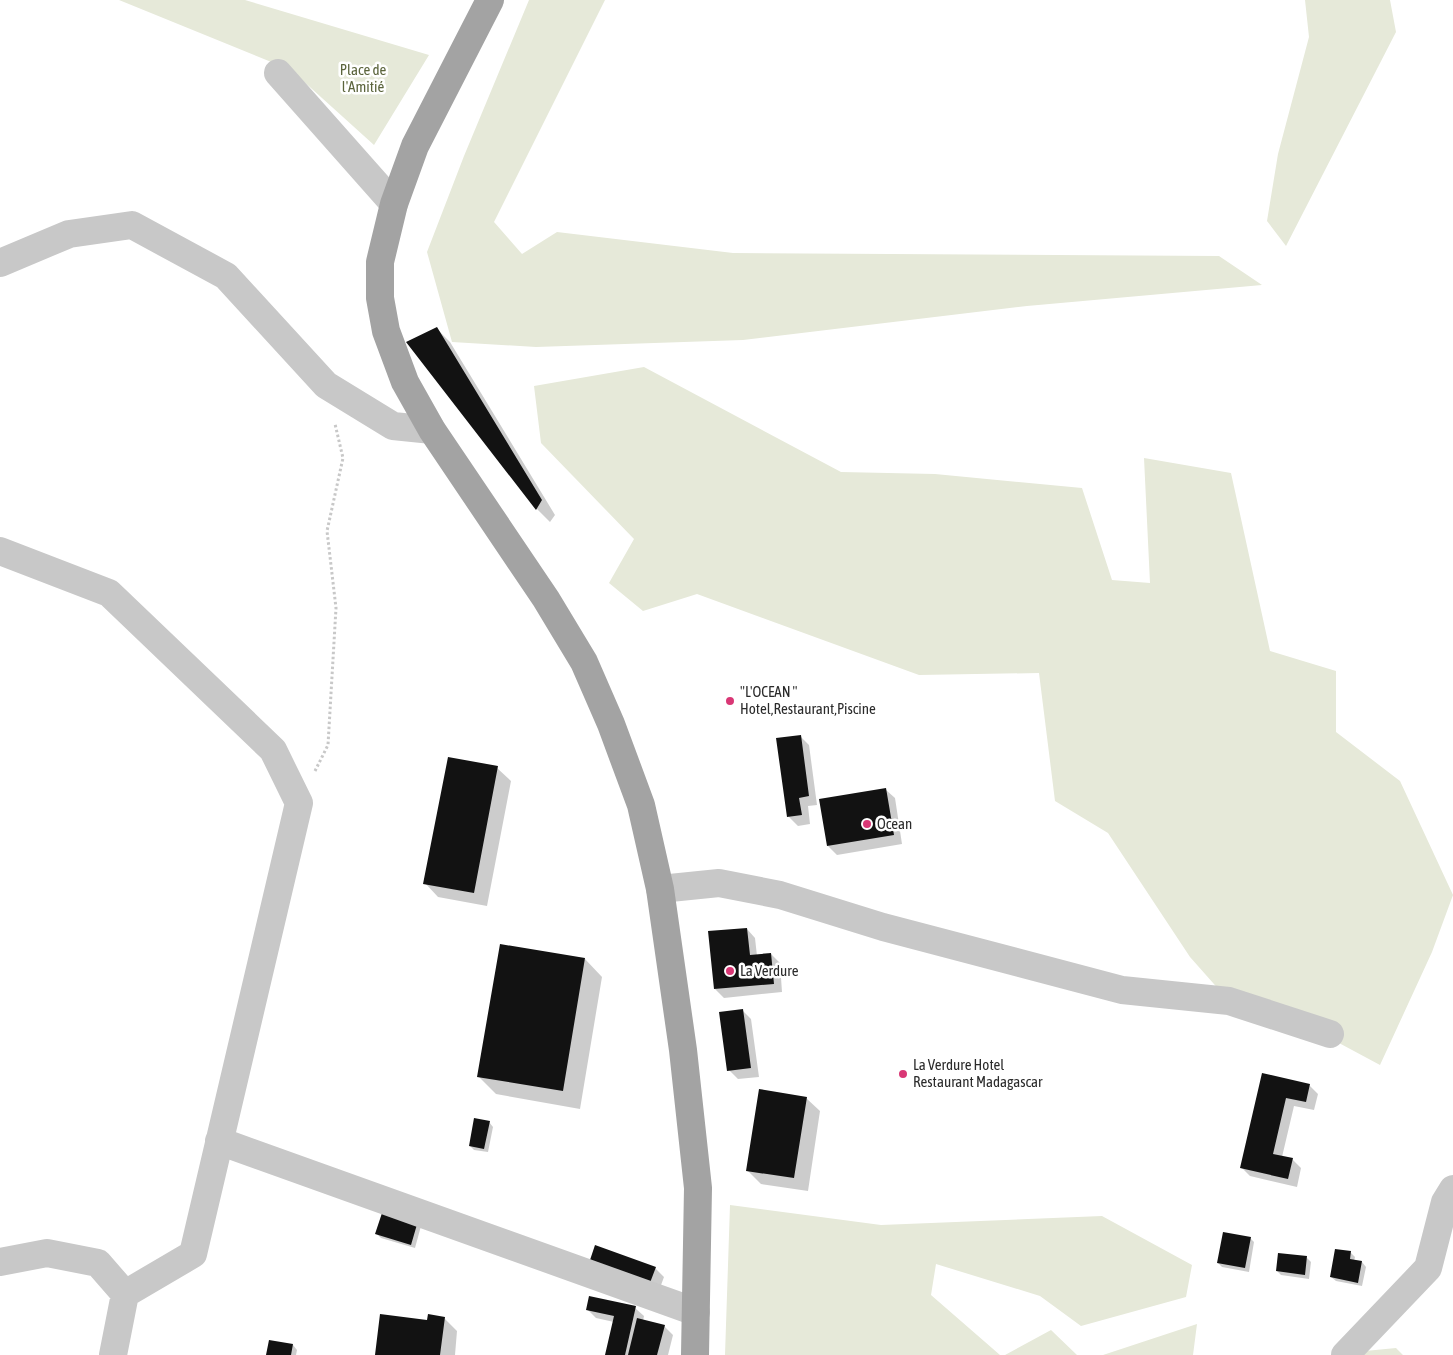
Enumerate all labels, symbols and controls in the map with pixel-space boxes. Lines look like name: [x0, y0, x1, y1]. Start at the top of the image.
park label: Place de l'Amitié: [340, 61, 387, 95]
place label: "L'OCEAN " Hotel,Restaurant,Piscine: [740, 683, 876, 717]
marker: "L'OCEAN " Hotel,Restaurant,Piscine: [724, 695, 736, 707]
place label: Ocean: [877, 815, 912, 832]
marker: Ocean: [861, 818, 873, 830]
place label: La Verdure: [740, 962, 799, 979]
marker: La Verdure: [724, 965, 736, 977]
place label: La Verdure Hotel Restaurant Madagascar: [913, 1056, 1043, 1090]
marker: La Verdure Hotel Restaurant Madagascar: [897, 1068, 909, 1080]

